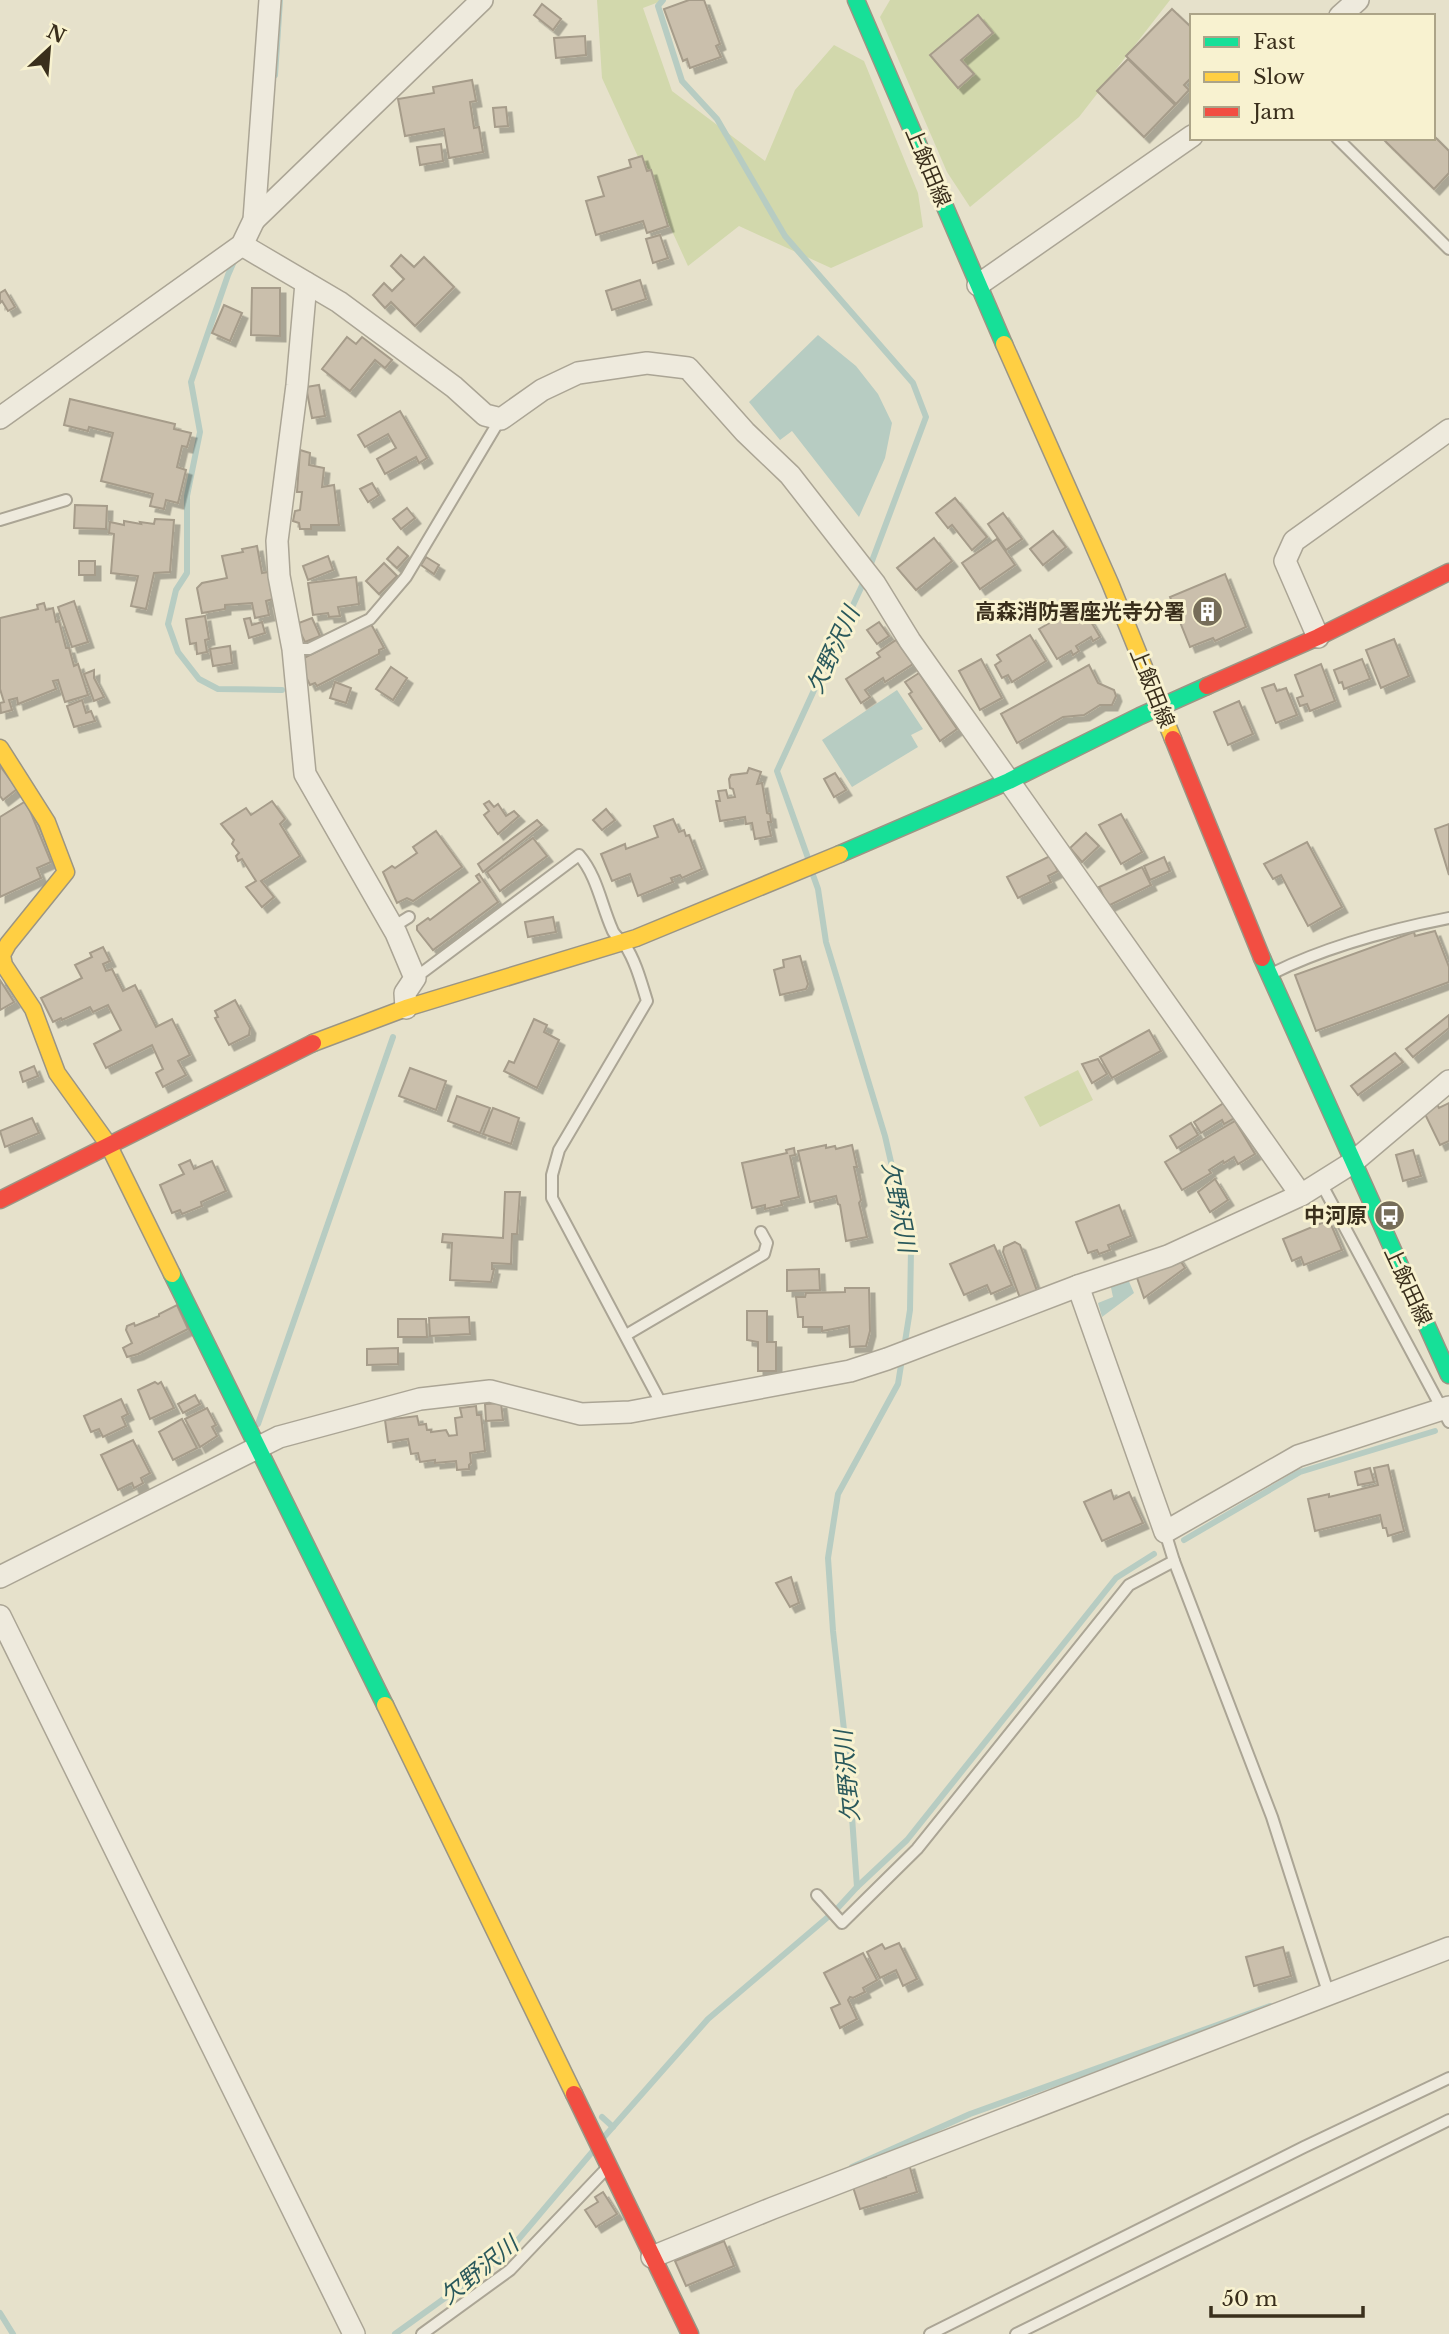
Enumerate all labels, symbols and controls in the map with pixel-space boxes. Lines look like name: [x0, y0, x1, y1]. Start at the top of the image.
north arrow: [14, 14, 84, 84]
legend: [1190, 14, 1435, 140]
text: N: [43, 20, 69, 48]
text: Fast: [1253, 29, 1295, 55]
text: Slow: [1253, 64, 1305, 90]
text: Jam: [1250, 99, 1295, 125]
street label: 上飯田線: [900, 123, 956, 211]
building icon: 高森消防署座光寺分署: [1191, 595, 1225, 629]
place label: 高森消防署座光寺分署: [975, 599, 1185, 625]
water label: 欠野沢川: [801, 600, 866, 698]
street label: 上飯田線: [1124, 644, 1180, 732]
water label: 欠野沢川: [876, 1159, 922, 1258]
bus stop icon: 中河原: [1373, 1199, 1407, 1233]
place label: 中河原: [1304, 1203, 1367, 1229]
street label: 上飯田線: [1378, 1242, 1438, 1330]
water label: 欠野沢川: [829, 1726, 865, 1823]
water label: 欠野沢川: [434, 2228, 526, 2310]
scale bar: [1211, 2274, 1363, 2318]
text: 50 m: [1222, 2286, 1278, 2312]

